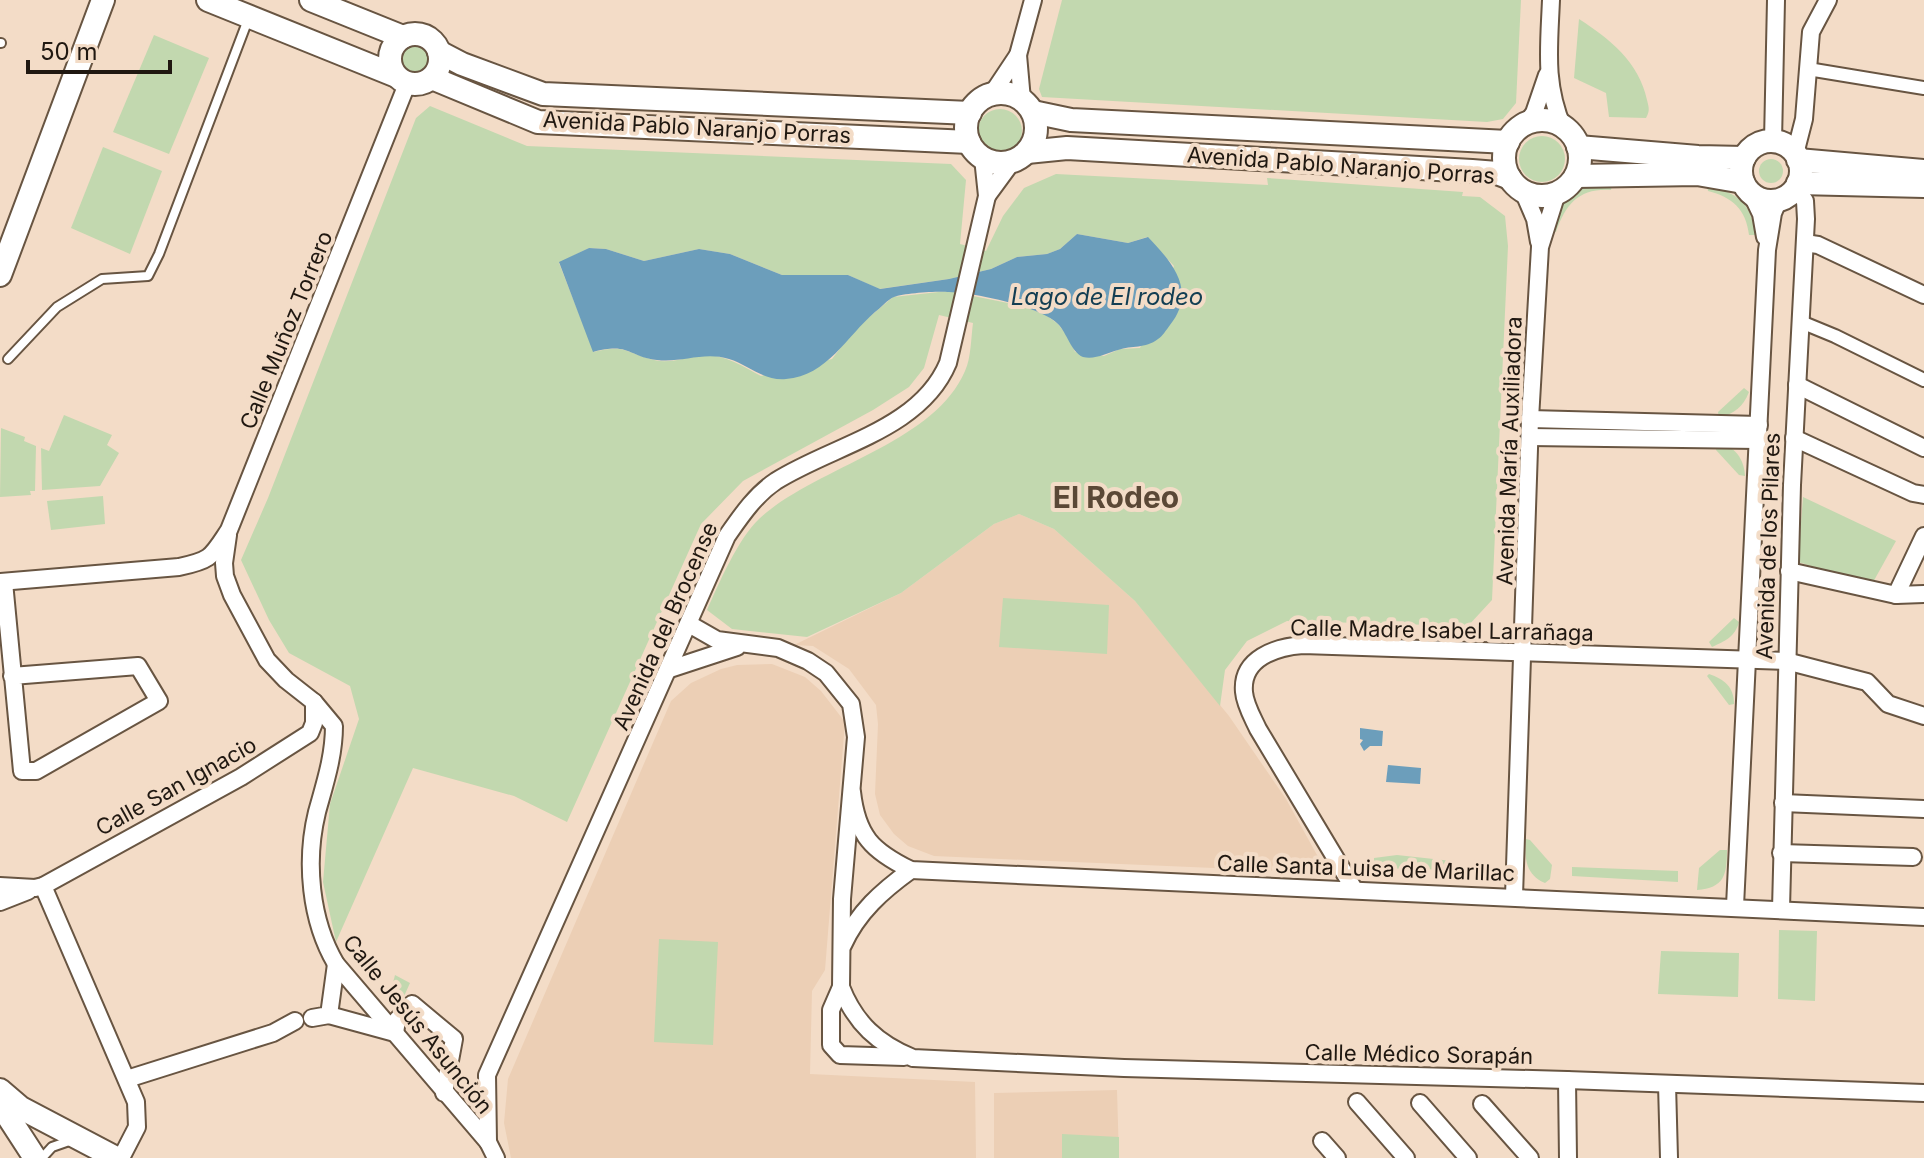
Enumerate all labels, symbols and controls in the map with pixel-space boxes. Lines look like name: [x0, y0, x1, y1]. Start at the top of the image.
scale bar: [28, 24, 170, 74]
text: 50 m: [40, 37, 98, 66]
street label: Avenida Pablo Naranjo Porras: [542, 106, 852, 148]
street label: Avenida Pablo Naranjo Porras: [1186, 141, 1496, 189]
street label: Calle Muñoz Torrero: [234, 227, 338, 433]
water label: Lago de El rodeo: [1011, 282, 1203, 311]
street label: Avenida María Auxiliadora: [1491, 316, 1527, 586]
street label: Avenida de los Pilares: [1751, 432, 1785, 660]
district label: El Rodeo: [1053, 479, 1179, 515]
street label: Avenida del Brocense: [607, 518, 723, 734]
street label: Calle Madre Isabel Larrañaga: [1290, 614, 1594, 646]
street label: Calle San Ignacio: [91, 731, 261, 841]
street label: Calle Santa Luisa de Marillac: [1216, 850, 1516, 886]
street label: Calle Jesús Asunción: [338, 929, 498, 1119]
street label: Calle Médico Sorapán: [1305, 1039, 1533, 1069]

